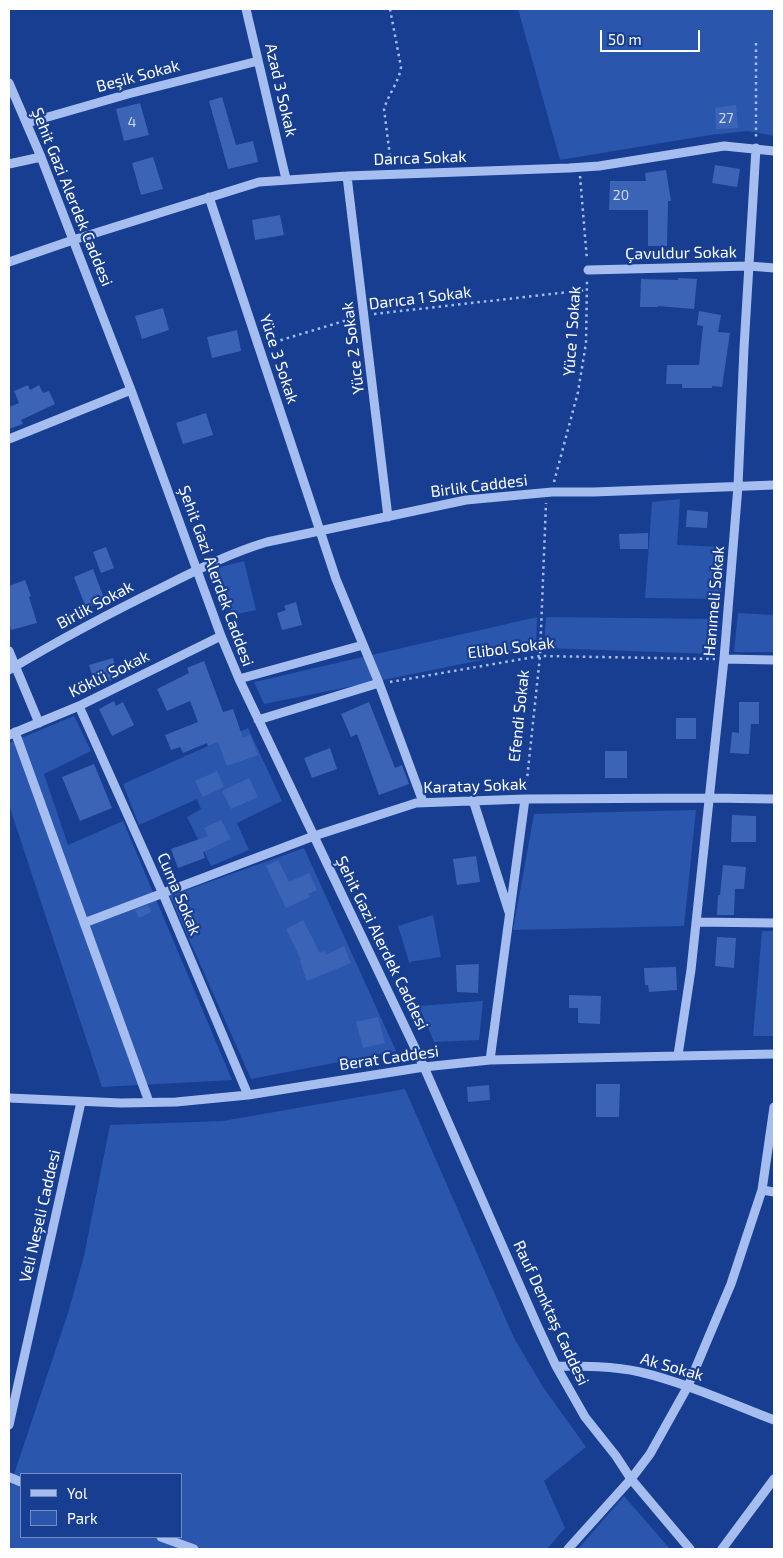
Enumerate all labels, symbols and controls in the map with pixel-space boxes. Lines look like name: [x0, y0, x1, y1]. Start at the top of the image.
scale bar: [603, 20, 703, 52]
text: 50 m: [608, 30, 642, 48]
street label: Azad 3 Sokak: [261, 41, 301, 139]
street label: Beşik Sokak: [94, 56, 182, 96]
street label: Şehit Gazi Alerdek Caddesi: [27, 105, 117, 289]
house number: 27: [718, 110, 734, 126]
house number: 4: [128, 114, 136, 130]
street label: Darıca Sokak: [373, 147, 467, 169]
house number: 20: [613, 187, 629, 203]
street label: Çavuldur Sokak: [625, 242, 737, 264]
street label: Darıca 1 Sokak: [368, 282, 472, 314]
street label: Yüce 1 Sokak: [559, 285, 585, 377]
street label: Yüce 2 Sokak: [338, 301, 368, 395]
street label: Yüce 3 Sokak: [256, 312, 302, 406]
street label: Birlik Caddesi: [429, 471, 529, 501]
street label: Şehit Gazi Alerdek Caddesi: [174, 483, 258, 669]
street label: Hanımeli Sokak: [700, 545, 728, 657]
street label: Birlik Sokak: [53, 577, 137, 633]
street label: Elibol Sokak: [466, 633, 556, 663]
street label: Köklü Sokak: [66, 646, 152, 702]
street label: Efendi Sokak: [505, 669, 533, 763]
street label: Karatay Sokak: [423, 775, 527, 797]
street label: Cuma Sokak: [153, 850, 205, 938]
street label: Şehit Gazi Alerdek Caddesi: [332, 853, 432, 1033]
street label: Berat Caddesi: [338, 1042, 440, 1074]
street label: Veli Neşeli Caddesi: [15, 1148, 65, 1284]
street label: Rauf Denktaş Caddesi: [509, 1238, 593, 1388]
street label: Ak Sokak: [638, 1349, 706, 1385]
legend: [20, 1473, 182, 1538]
text: Yol: [67, 1484, 88, 1502]
text: Park: [67, 1509, 98, 1527]

